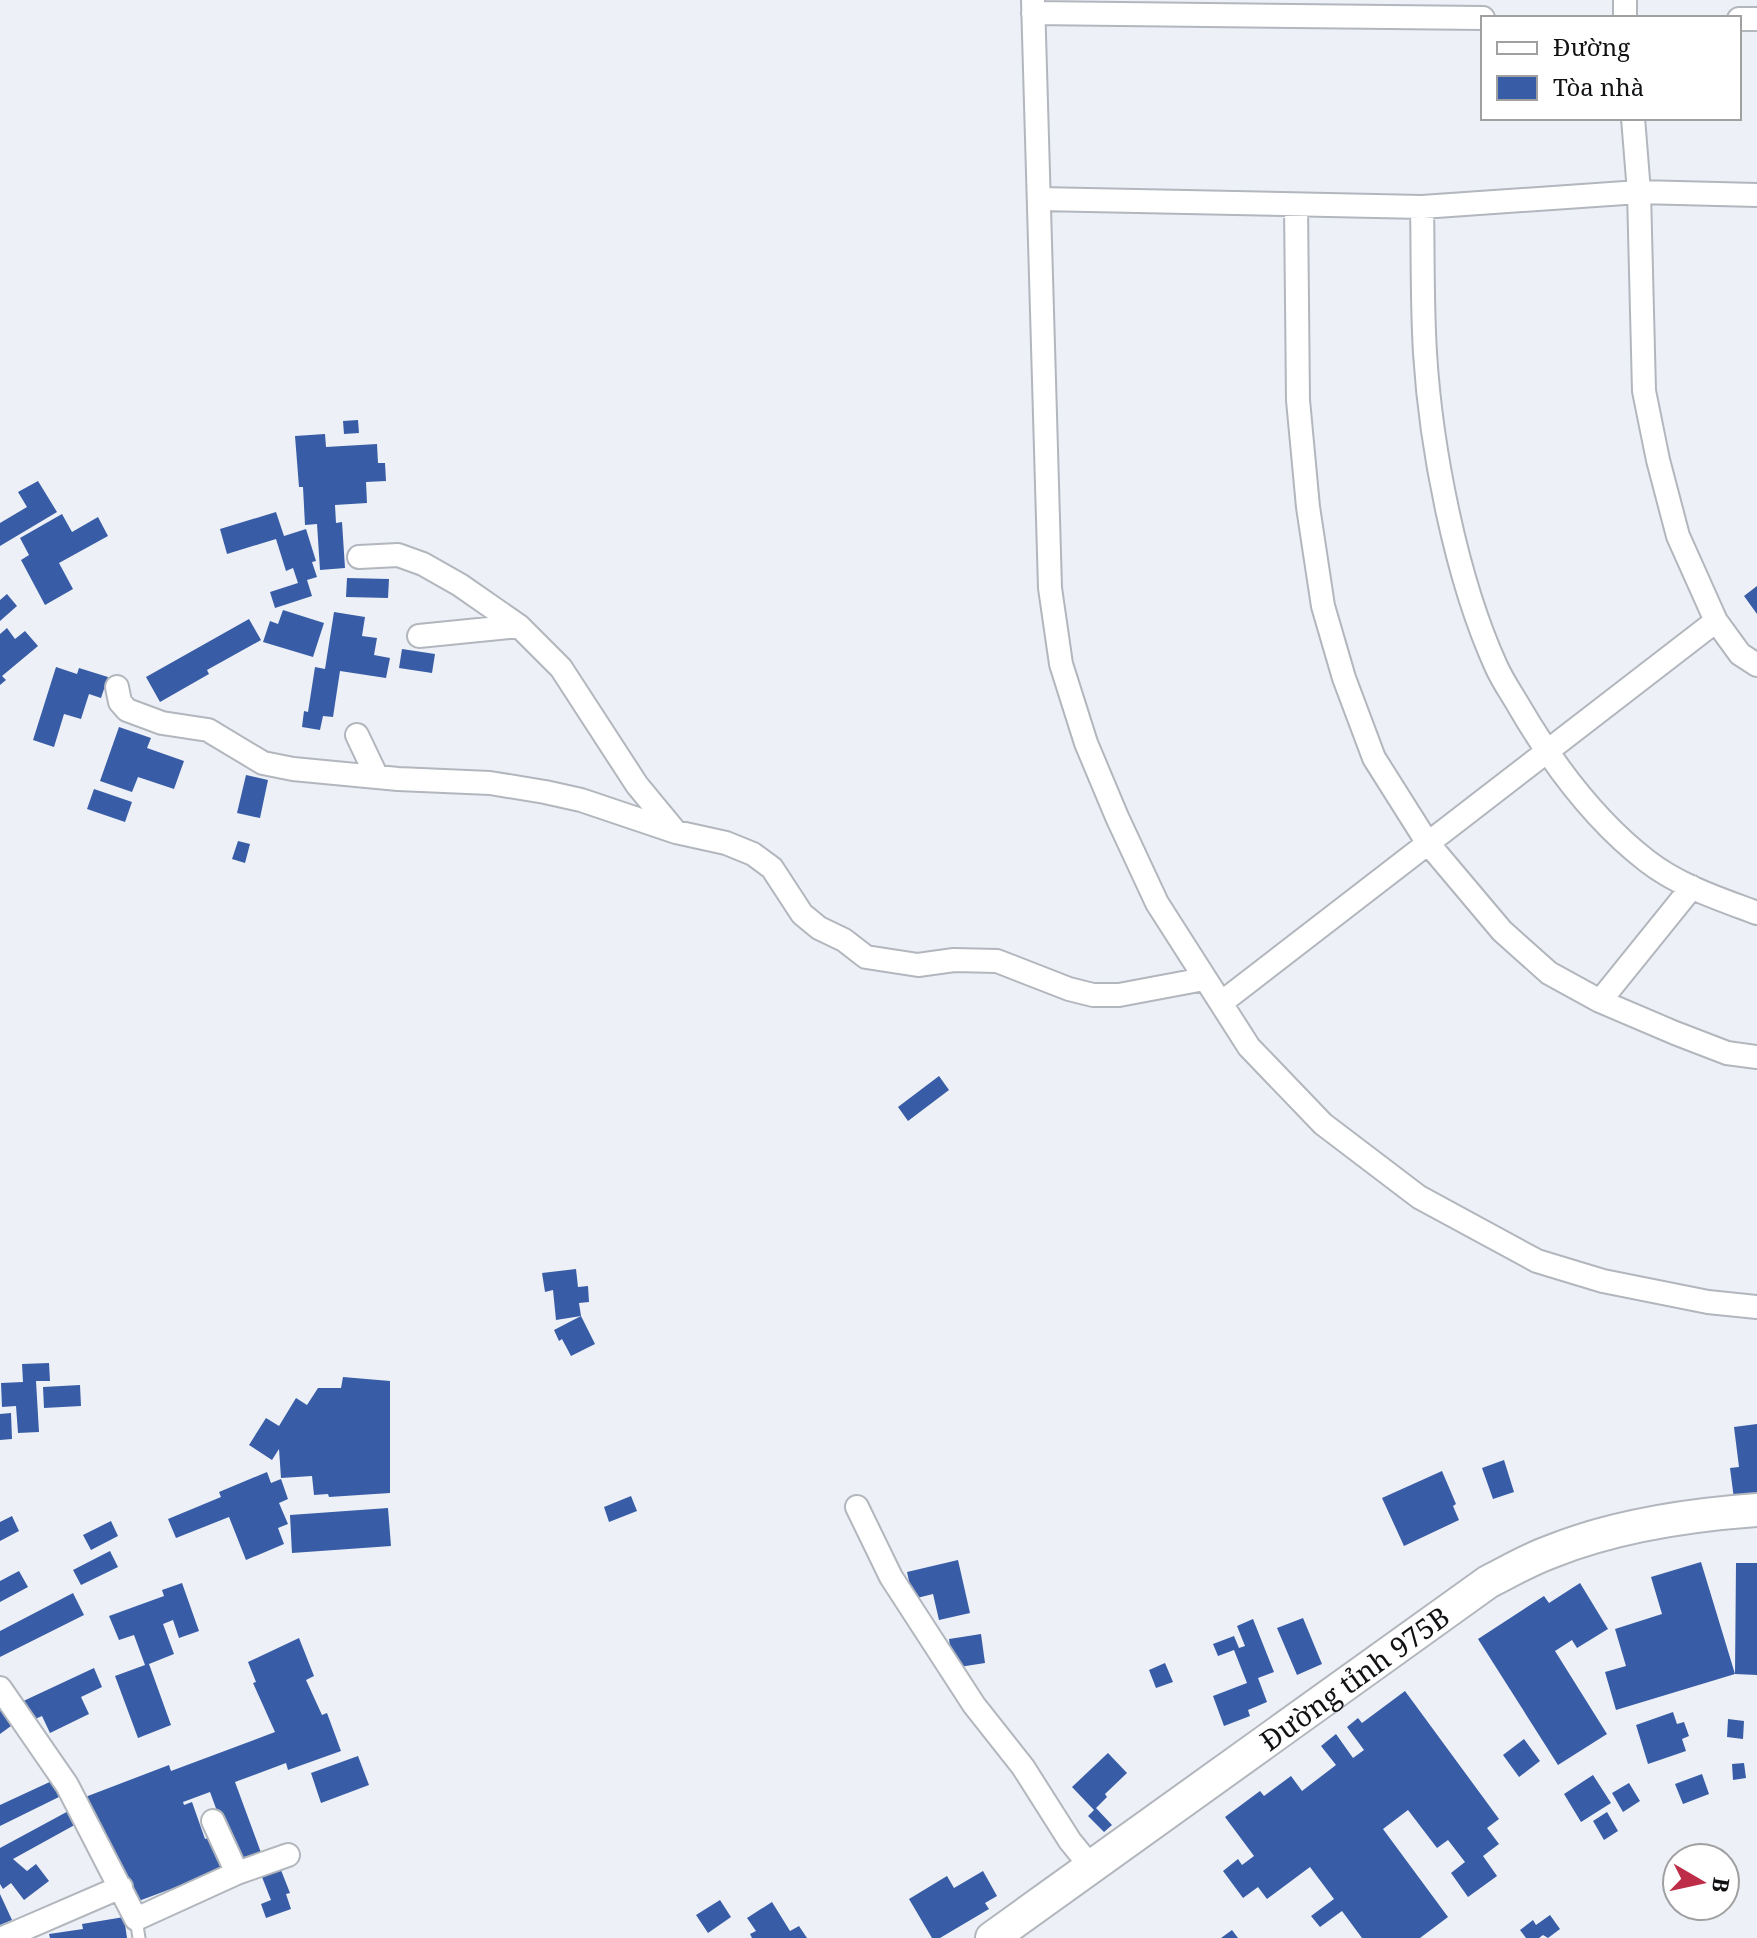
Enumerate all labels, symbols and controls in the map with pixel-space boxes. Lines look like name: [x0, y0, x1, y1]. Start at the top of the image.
legend: [1481, 16, 1741, 120]
text: Đường: [1553, 30, 1630, 63]
text: Tòa nhà: [1553, 70, 1644, 103]
street label: Đường tỉnh 975B: [1252, 1597, 1457, 1759]
north arrow: [1661, 1842, 1741, 1922]
text: B: [1706, 1876, 1738, 1895]

